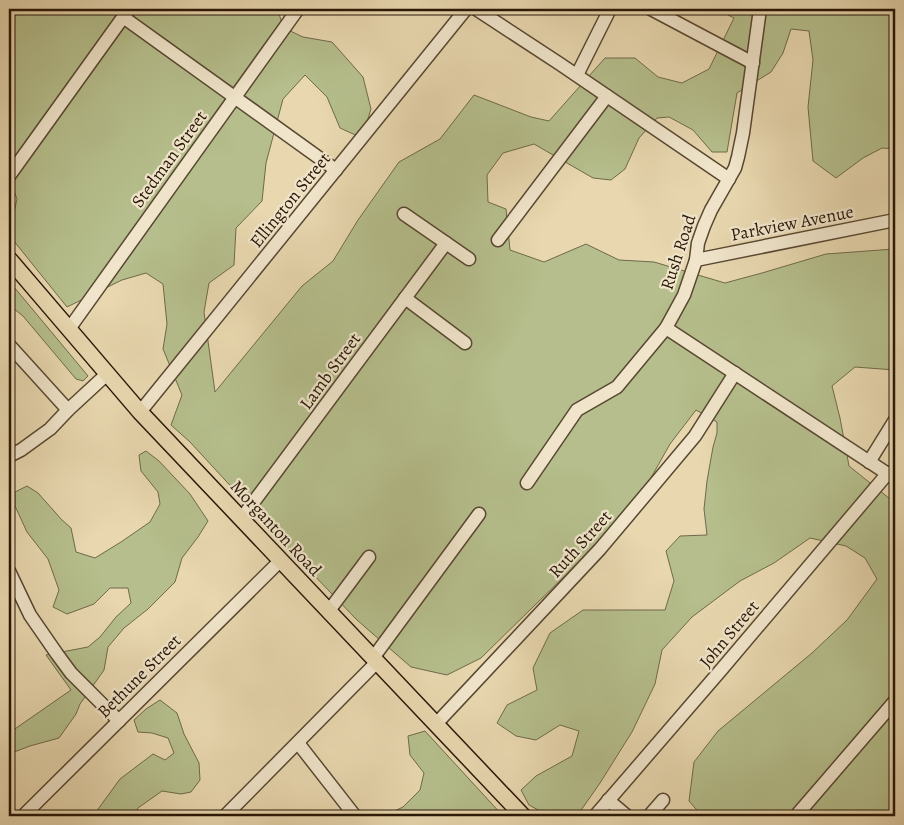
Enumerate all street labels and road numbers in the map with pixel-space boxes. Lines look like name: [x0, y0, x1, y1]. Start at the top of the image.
street label: Stedman Street: [126, 106, 212, 212]
street label: Ellington Street: [244, 147, 336, 253]
street label: Parkview Avenue: [728, 199, 856, 247]
street label: Rush Road: [655, 211, 702, 293]
street label: Lamb Street: [294, 328, 366, 414]
street label: Morganton Road: [225, 475, 327, 582]
street label: Ruth Street: [543, 505, 617, 583]
street label: John Street: [694, 595, 764, 673]
street label: Bethune Street: [92, 629, 186, 723]

